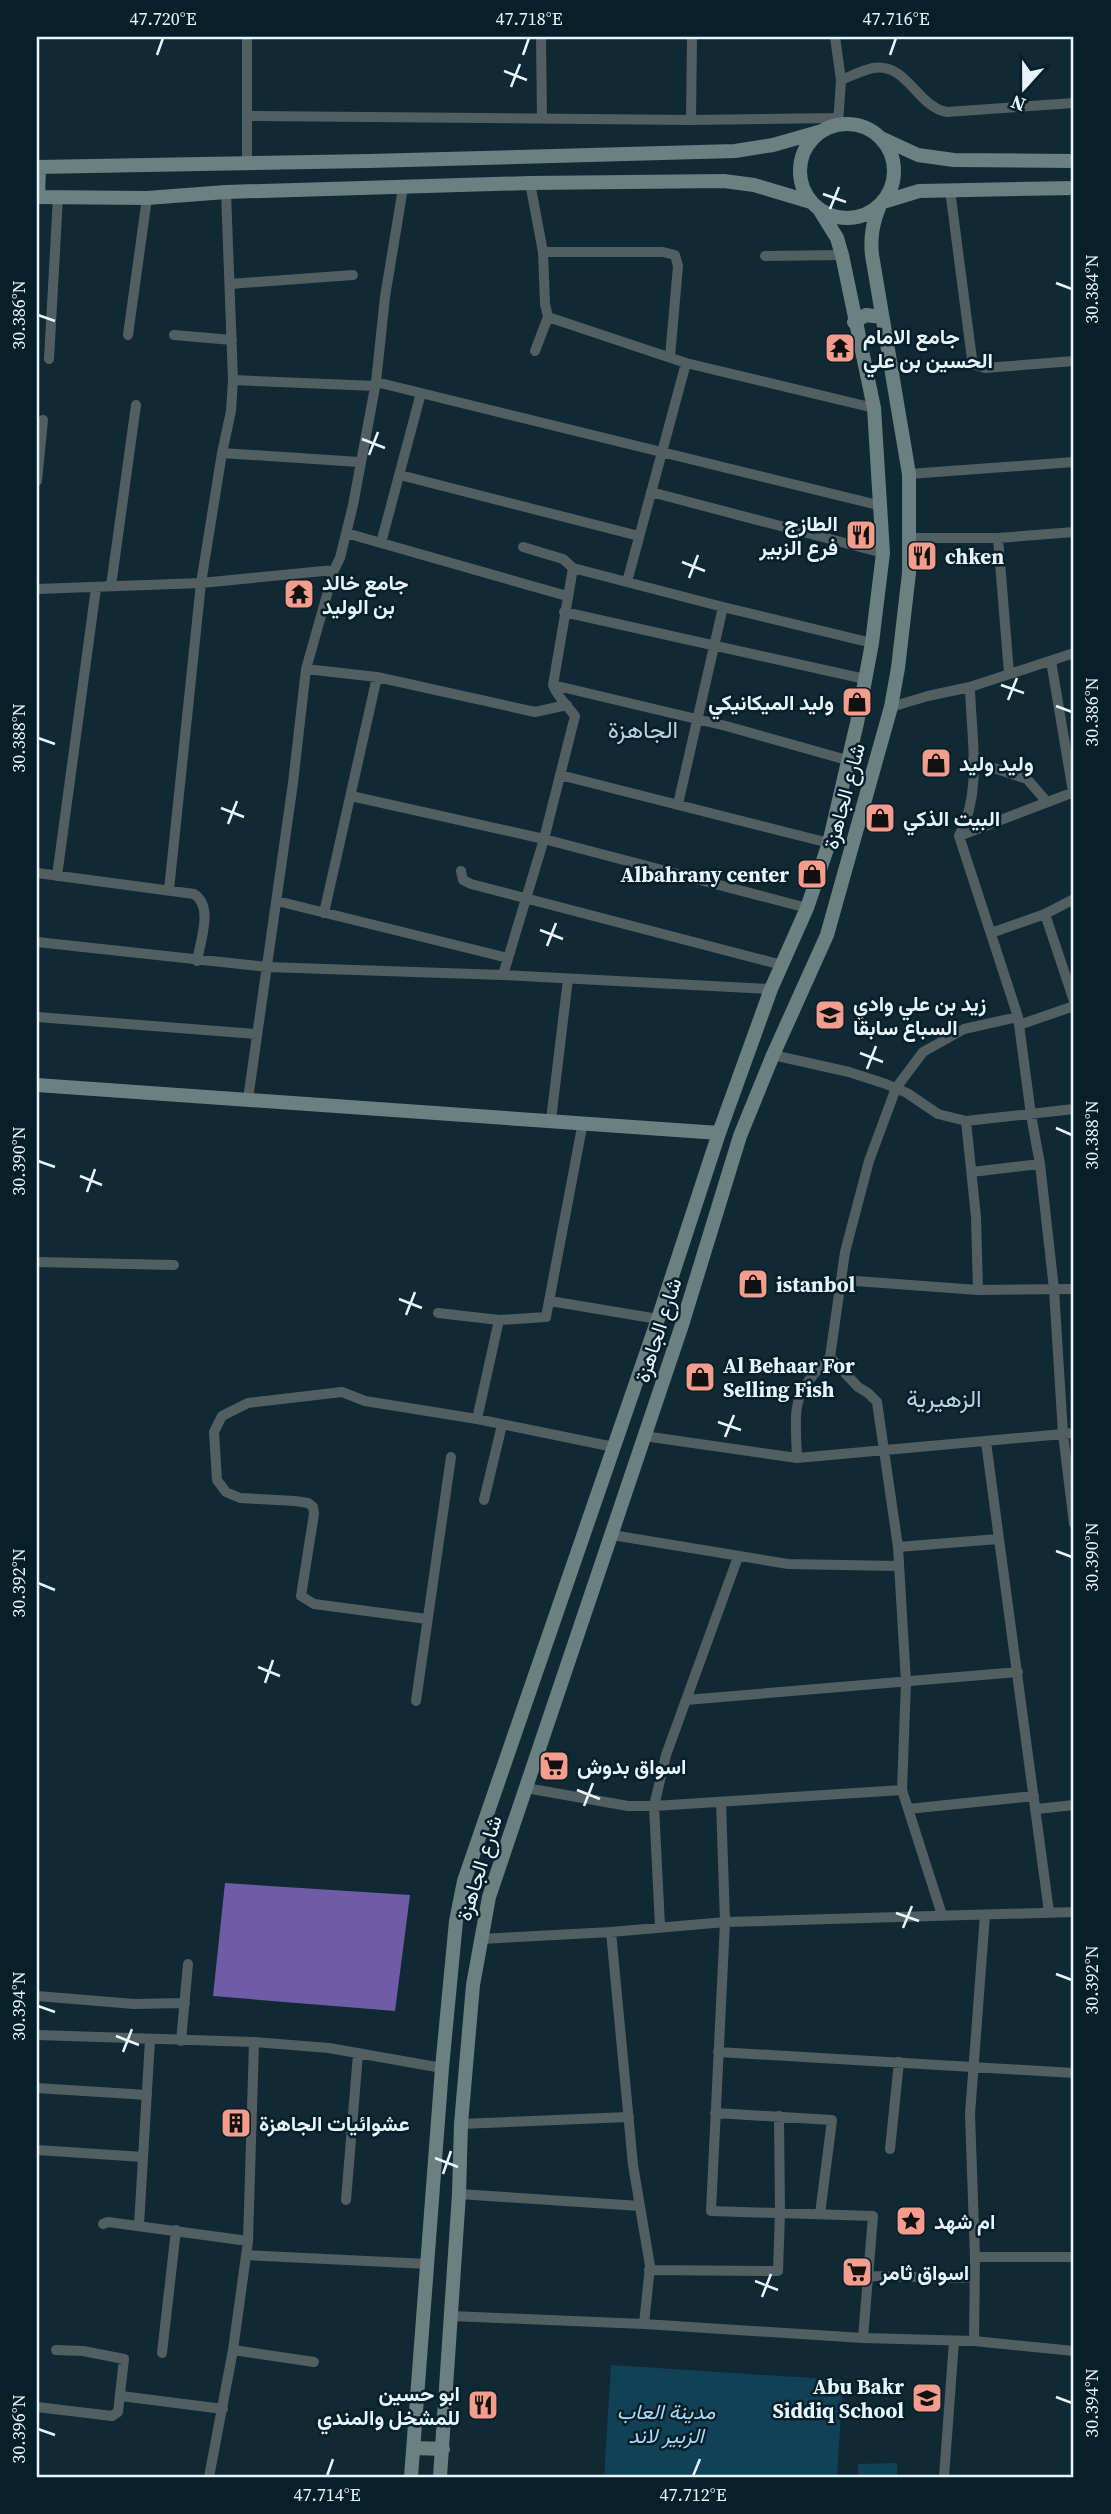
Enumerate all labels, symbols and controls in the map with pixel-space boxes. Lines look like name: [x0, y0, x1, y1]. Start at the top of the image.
text: 47.720°E: [129, 6, 197, 31]
text: 47.718°E: [495, 6, 563, 31]
text: 47.716°E: [862, 6, 930, 31]
north arrow: [988, 52, 1058, 122]
text: N: [1007, 89, 1029, 118]
text: 30.384°N: [1079, 254, 1104, 324]
text: 30.386°N: [6, 280, 31, 350]
place label: جامع الامام الحسين بن علي: [863, 322, 993, 378]
temple icon: جامع الامام الحسين بن علي: [823, 331, 857, 365]
place label: الطازج فرع الزبير: [758, 509, 838, 562]
restaurant icon: الطازج فرع الزبير: [844, 518, 878, 552]
restaurant icon: chken: [905, 539, 939, 573]
place label: chken: [945, 542, 1004, 571]
place label: جامع خالد بن الوليد: [322, 568, 409, 621]
temple icon: جامع خالد بن الوليد: [282, 577, 316, 611]
text: 30.386°N: [1079, 677, 1104, 747]
shop icon: وليد الميكانيكي: [840, 685, 874, 719]
place label: وليد الميكانيكي: [708, 688, 834, 720]
text: 30.388°N: [6, 703, 31, 773]
district label: الجاهزة: [608, 713, 678, 746]
street label: شارع الجاهزة: [816, 740, 872, 852]
shop icon: وليد وليد: [919, 746, 953, 780]
place label: وليد وليد: [959, 749, 1034, 778]
shop icon: البيت الذكي: [863, 801, 897, 835]
place label: البيت الذكي: [903, 804, 1000, 836]
shop icon: Albahrany center: [795, 857, 829, 891]
place label: Albahrany center: [620, 860, 789, 889]
place label: زيد بن علي وادي السباع سابقا: [853, 989, 986, 1042]
school or university icon: زيد بن علي وادي السباع سابقا: [813, 998, 847, 1032]
text: 30.388°N: [1079, 1100, 1104, 1170]
text: 30.390°N: [6, 1126, 31, 1196]
shop icon: istanbol: [736, 1267, 770, 1301]
place label: istanbol: [776, 1270, 856, 1299]
street label: شارع الجاهزة: [627, 1274, 689, 1386]
place label: Al Behaar For Selling Fish: [723, 1351, 855, 1404]
shop icon: Al Behaar For Selling Fish: [683, 1360, 717, 1394]
district label: الزهيرية: [906, 1382, 982, 1415]
text: 30.390°N: [1079, 1522, 1104, 1592]
text: 30.392°N: [6, 1548, 31, 1618]
supermarket icon: اسواق بدوش: [537, 1749, 571, 1783]
place label: اسواق بدوش: [577, 1752, 686, 1781]
street label: شارع الجاهزة: [449, 1812, 509, 1924]
text: 30.392°N: [1079, 1945, 1104, 2015]
text: 30.394°N: [6, 1971, 31, 2041]
building icon: عشوائيات الجاهزة: [219, 2106, 253, 2140]
place label: عشوائيات الجاهزة: [259, 2109, 410, 2138]
place icon: ام شهد: [894, 2204, 928, 2238]
place label: ام شهد: [934, 2207, 995, 2236]
supermarket icon: اسواق ثامر: [840, 2255, 874, 2289]
place label: اسواق ثامر: [879, 2258, 969, 2287]
text: 30.394°N: [1079, 2368, 1104, 2438]
place label: Abu Bakr Siddiq School: [773, 2372, 904, 2425]
place label: ابو حسين للمشخل والمندي: [317, 2379, 460, 2435]
school or university icon: Abu Bakr Siddiq School: [910, 2381, 944, 2415]
restaurant icon: ابو حسين للمشخل والمندي: [466, 2388, 500, 2422]
text: 30.396°N: [6, 2394, 31, 2464]
park label: مدينة العاب الزبير لاند: [617, 2397, 716, 2450]
text: 47.714°E: [293, 2482, 361, 2507]
text: 47.712°E: [659, 2482, 727, 2507]

